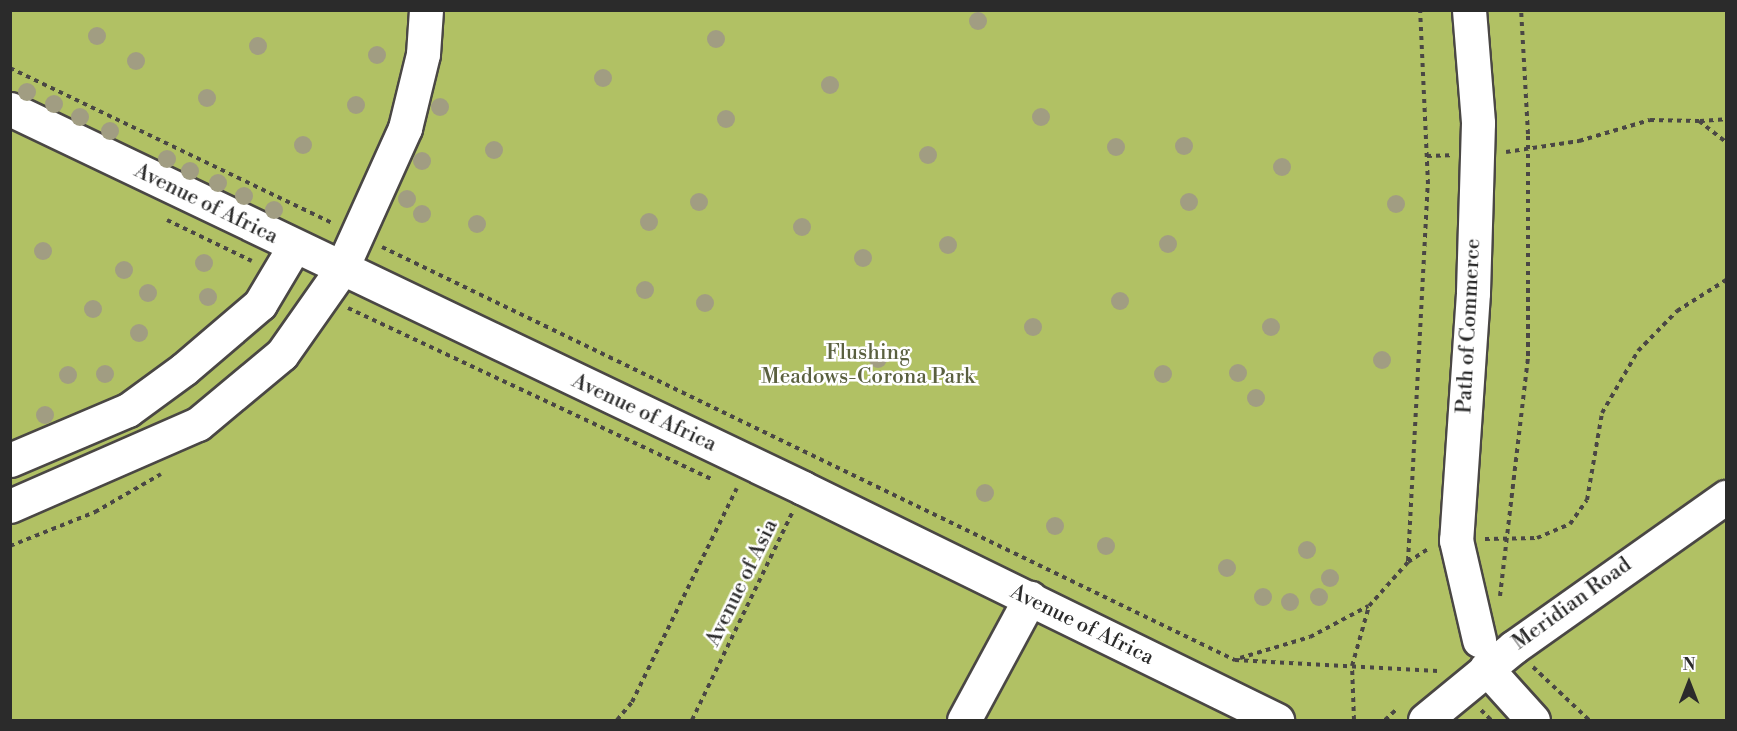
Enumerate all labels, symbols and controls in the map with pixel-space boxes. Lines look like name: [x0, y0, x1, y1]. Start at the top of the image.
street label: Avenue of Africa: [130, 158, 282, 250]
street label: Path of Commerce: [1452, 238, 1486, 414]
park label: Flushing Meadows-Corona Park: [761, 340, 975, 390]
street label: Avenue of Africa: [568, 368, 720, 458]
street label: Avenue of Asia: [700, 515, 784, 651]
street label: Meridian Road: [1508, 552, 1636, 656]
street label: Avenue of Africa: [1006, 579, 1158, 671]
north arrow: [1659, 653, 1719, 713]
text: N: [1683, 655, 1695, 675]

